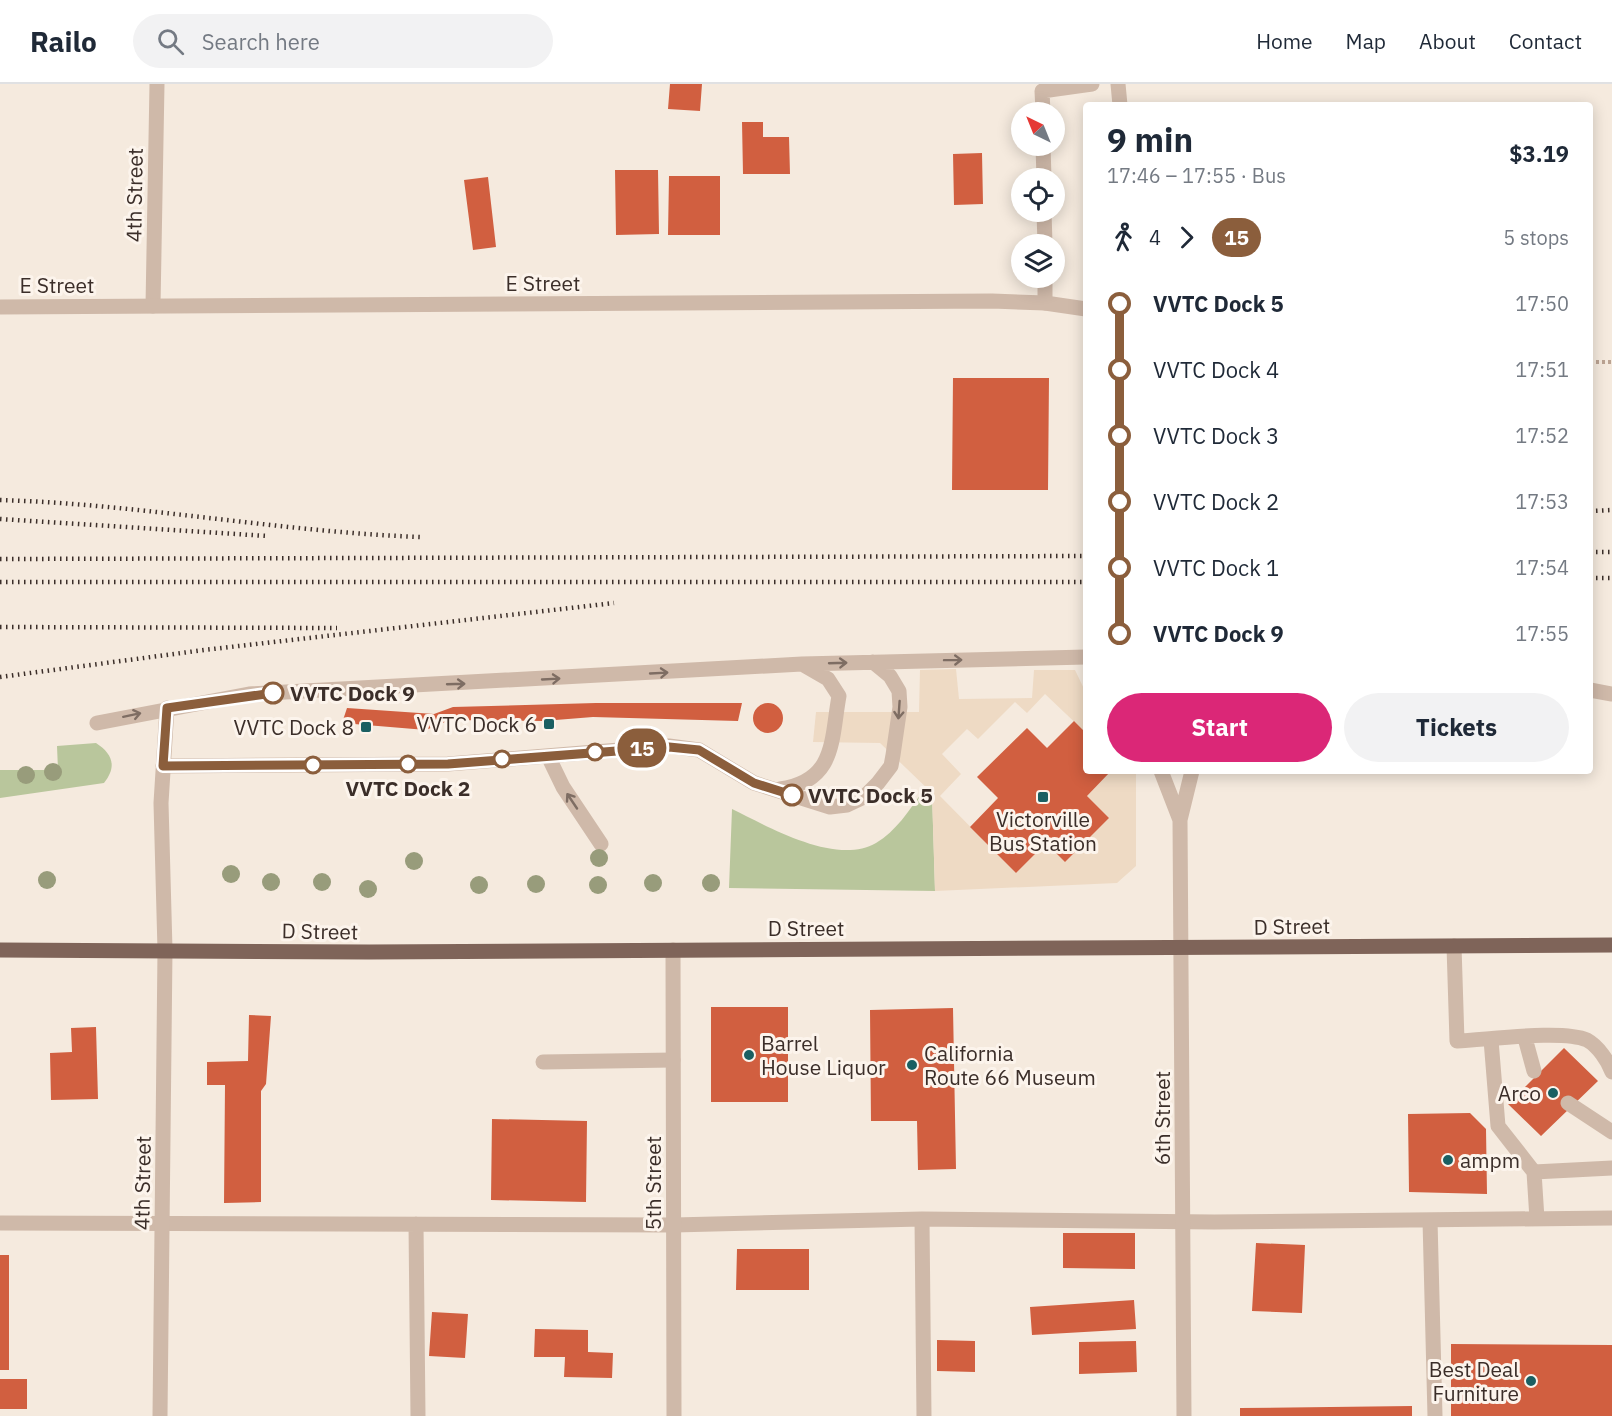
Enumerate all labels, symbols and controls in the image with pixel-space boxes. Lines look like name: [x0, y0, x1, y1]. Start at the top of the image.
search box: [133, 14, 553, 68]
text: Railo: [30, 23, 97, 60]
icon: search: [154, 25, 187, 58]
text: Search here: [202, 27, 320, 56]
text: Home: [1256, 27, 1313, 55]
text: Map: [1346, 27, 1386, 55]
text: About: [1419, 27, 1476, 55]
text: Contact: [1509, 27, 1582, 55]
north arrow: [1011, 102, 1065, 156]
map controls: [1011, 102, 1065, 288]
text: 9 min: [1107, 118, 1193, 161]
text: $3.19: [1509, 139, 1569, 168]
street label: 4th Street: [119, 148, 149, 242]
text: 17:46 – 17:55 · Bus: [1107, 162, 1286, 189]
button: locate: [1011, 168, 1065, 222]
icon: walk: [1107, 221, 1140, 254]
icon: forward: [1170, 221, 1203, 254]
text: 15: [1224, 223, 1249, 251]
text: 4: [1149, 224, 1161, 251]
text: 5 stops: [1503, 224, 1569, 251]
button: layers: [1011, 234, 1065, 288]
street label: E Street: [506, 269, 580, 297]
street label: E Street: [20, 271, 94, 299]
text: VVTC Dock 5: [1153, 289, 1284, 318]
text: 17:50: [1515, 290, 1569, 317]
text: VVTC Dock 4: [1153, 355, 1279, 384]
text: 17:51: [1515, 356, 1569, 383]
text: VVTC Dock 3: [1153, 421, 1279, 450]
text: 17:52: [1515, 422, 1569, 449]
text: VVTC Dock 2: [1153, 487, 1279, 516]
text: 17:53: [1515, 488, 1569, 515]
text: VVTC Dock 1: [1153, 553, 1279, 582]
text: 17:54: [1515, 554, 1569, 581]
text: VVTC Dock 9: [1153, 619, 1284, 648]
text: 17:55: [1515, 620, 1569, 647]
one-way arrow: [942, 654, 962, 666]
one-way arrow: [827, 657, 847, 669]
one-way arrow: [648, 667, 668, 678]
one-way arrow: [541, 674, 561, 685]
one-way arrow: [446, 678, 466, 689]
place label: VVTC Dock 9: [290, 679, 415, 707]
marker: VVTC Dock 9: [262, 682, 284, 704]
button: Start: [1107, 693, 1332, 762]
button: Tickets: [1344, 693, 1569, 762]
one-way arrow: [893, 700, 904, 720]
one-way arrow: [122, 709, 141, 720]
place label: VVTC Dock 6: [417, 710, 537, 738]
place label: VVTC Dock 8: [234, 713, 354, 741]
marker: VVTC Dock 6: [542, 717, 556, 731]
marker: VVTC Dock 8: [359, 720, 373, 734]
line badge: 15: [615, 728, 669, 768]
text: 15: [629, 734, 655, 762]
unlabelled marker: [586, 743, 604, 761]
unlabelled marker: [493, 750, 511, 768]
marker: VVTC Dock 2: [399, 755, 417, 773]
unlabelled marker: [304, 756, 322, 774]
place label: VVTC Dock 2: [346, 774, 470, 802]
place label: VVTC Dock 5: [808, 781, 933, 809]
marker: VVTC Dock 5: [781, 784, 803, 806]
marker: Victorville Bus Station: [1036, 790, 1050, 804]
one-way arrow: [566, 793, 578, 810]
place label: Victorville Bus Station: [989, 805, 1097, 857]
street label: D Street: [1253, 911, 1331, 941]
street label: D Street: [768, 914, 844, 942]
street label: D Street: [281, 916, 359, 946]
place label: Barrel House Liquor: [761, 1029, 886, 1081]
place label: California Route 66 Museum: [924, 1039, 1096, 1091]
marker: Barrel House Liquor: [742, 1048, 756, 1062]
marker: California Route 66 Museum: [905, 1058, 919, 1072]
street label: 6th Street: [1148, 1071, 1176, 1165]
place label: Arco: [1498, 1079, 1541, 1107]
marker: Arco: [1546, 1086, 1560, 1100]
street label: 4th Street: [127, 1136, 157, 1230]
street label: 5th Street: [639, 1136, 667, 1230]
place label: ampm: [1460, 1146, 1520, 1174]
marker: ampm: [1441, 1153, 1455, 1167]
place label: Best Deal Furniture: [1429, 1355, 1519, 1407]
marker: Best Deal Furniture: [1524, 1374, 1538, 1388]

